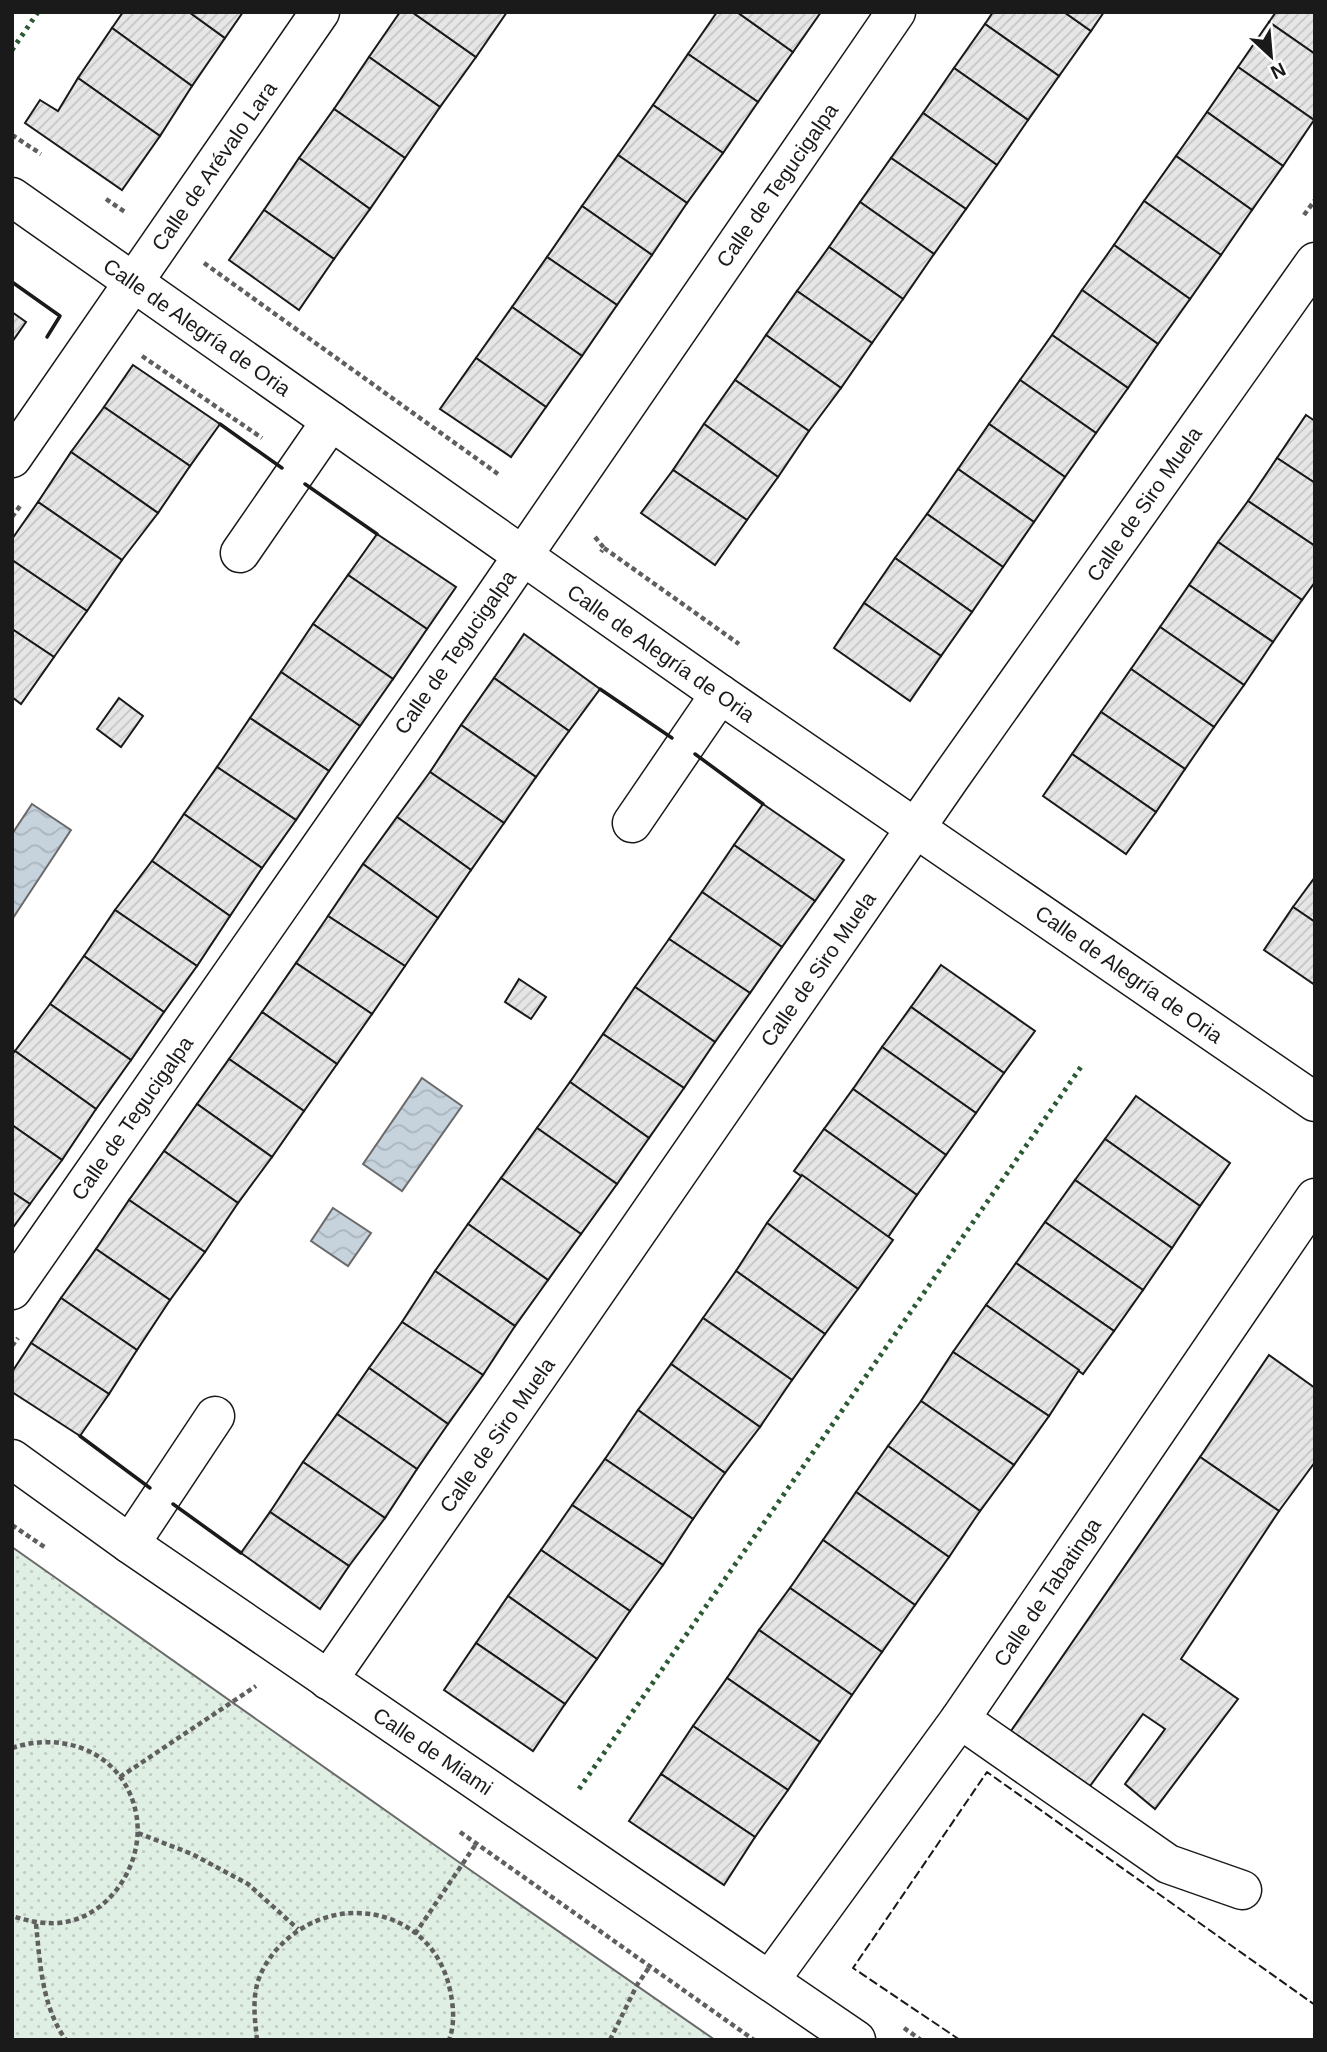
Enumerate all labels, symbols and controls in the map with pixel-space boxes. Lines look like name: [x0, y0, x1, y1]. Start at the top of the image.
north arrow: [1236, 21, 1306, 91]
text: N: [1267, 58, 1289, 83]
street label: Calle de Arévalo Lara: [147, 77, 281, 255]
street label: Calle de Tegucigalpa: [712, 98, 842, 271]
street label: Calle de Alegría de Oria: [99, 254, 295, 401]
street label: Calle de Siro Muela: [1082, 422, 1206, 586]
street label: Calle de Tegucigalpa: [390, 565, 520, 738]
street label: Calle de Alegría de Oria: [563, 580, 759, 727]
street label: Calle de Siro Muela: [756, 887, 880, 1051]
street label: Calle de Alegría de Oria: [1031, 901, 1227, 1048]
street label: Calle de Tegucigalpa: [67, 1031, 197, 1204]
street label: Calle de Siro Muela: [435, 1353, 559, 1517]
street label: Calle de Tabatinga: [989, 1513, 1105, 1670]
street label: Calle de Miami: [369, 1703, 497, 1799]

